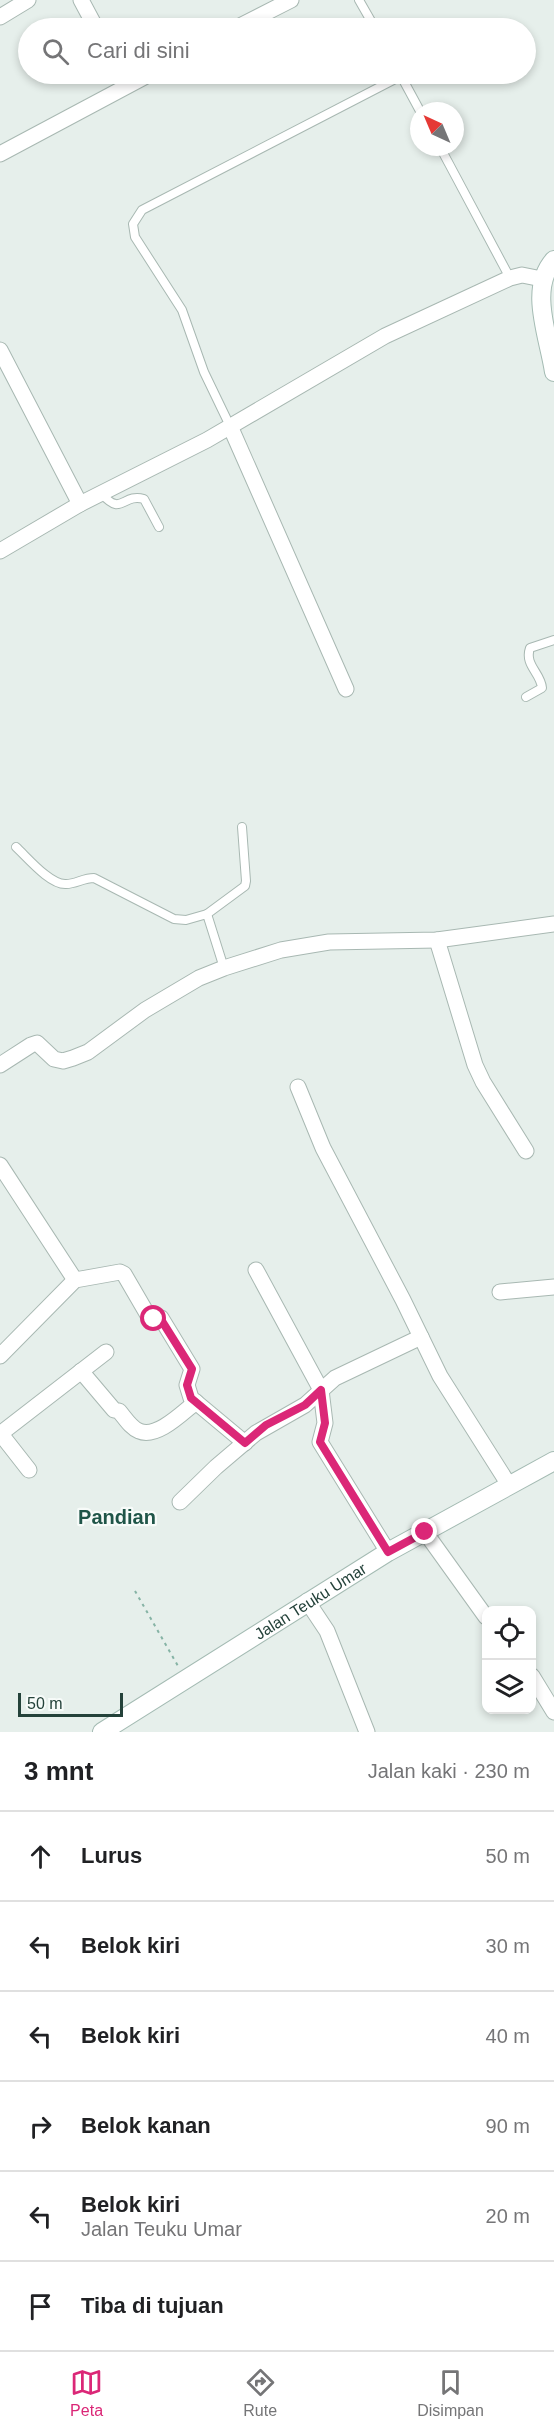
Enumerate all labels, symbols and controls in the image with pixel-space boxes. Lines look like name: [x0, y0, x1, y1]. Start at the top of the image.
search box: [18, 18, 536, 84]
icon: search: [39, 35, 72, 68]
text: Cari di sini: [87, 38, 190, 63]
north arrow: [410, 102, 464, 156]
route start: [140, 1305, 166, 1331]
district label: Pandian: [78, 1506, 156, 1528]
route end: [411, 1518, 437, 1544]
street label: Jalan Teuku Umar: [251, 1559, 370, 1642]
map controls: [482, 1606, 536, 1714]
button: locate: [482, 1606, 536, 1660]
button: layers: [482, 1660, 536, 1714]
scale bar: [18, 1690, 123, 1718]
text: 50 m: [27, 1695, 63, 1712]
text: 3 mnt: [24, 1756, 93, 1786]
text: Jalan kaki · 230 m: [368, 1760, 530, 1782]
icon: ahead: [24, 1840, 57, 1873]
text: Lurus: [81, 1843, 142, 1868]
text: 50 m: [486, 1845, 530, 1867]
icon: left: [24, 1930, 57, 1963]
text: Belok kiri: [81, 1933, 180, 1958]
text: 30 m: [486, 1935, 530, 1957]
icon: left: [24, 2020, 57, 2053]
text: Belok kiri: [81, 2023, 180, 2048]
text: 40 m: [486, 2025, 530, 2047]
icon: right: [24, 2110, 57, 2143]
text: Belok kanan: [81, 2113, 211, 2138]
text: 90 m: [486, 2115, 530, 2137]
text: Belok kiri: [81, 2192, 180, 2217]
icon: left: [24, 2200, 57, 2233]
text: 20 m: [486, 2205, 530, 2227]
text: Jalan Teuku Umar: [81, 2218, 242, 2240]
icon: arrive: [24, 2290, 57, 2323]
text: Tiba di tujuan: [81, 2293, 224, 2318]
tab: Peta: [70, 2366, 103, 2420]
tab: Rute: [243, 2366, 277, 2420]
tab: Disimpan: [417, 2366, 484, 2420]

